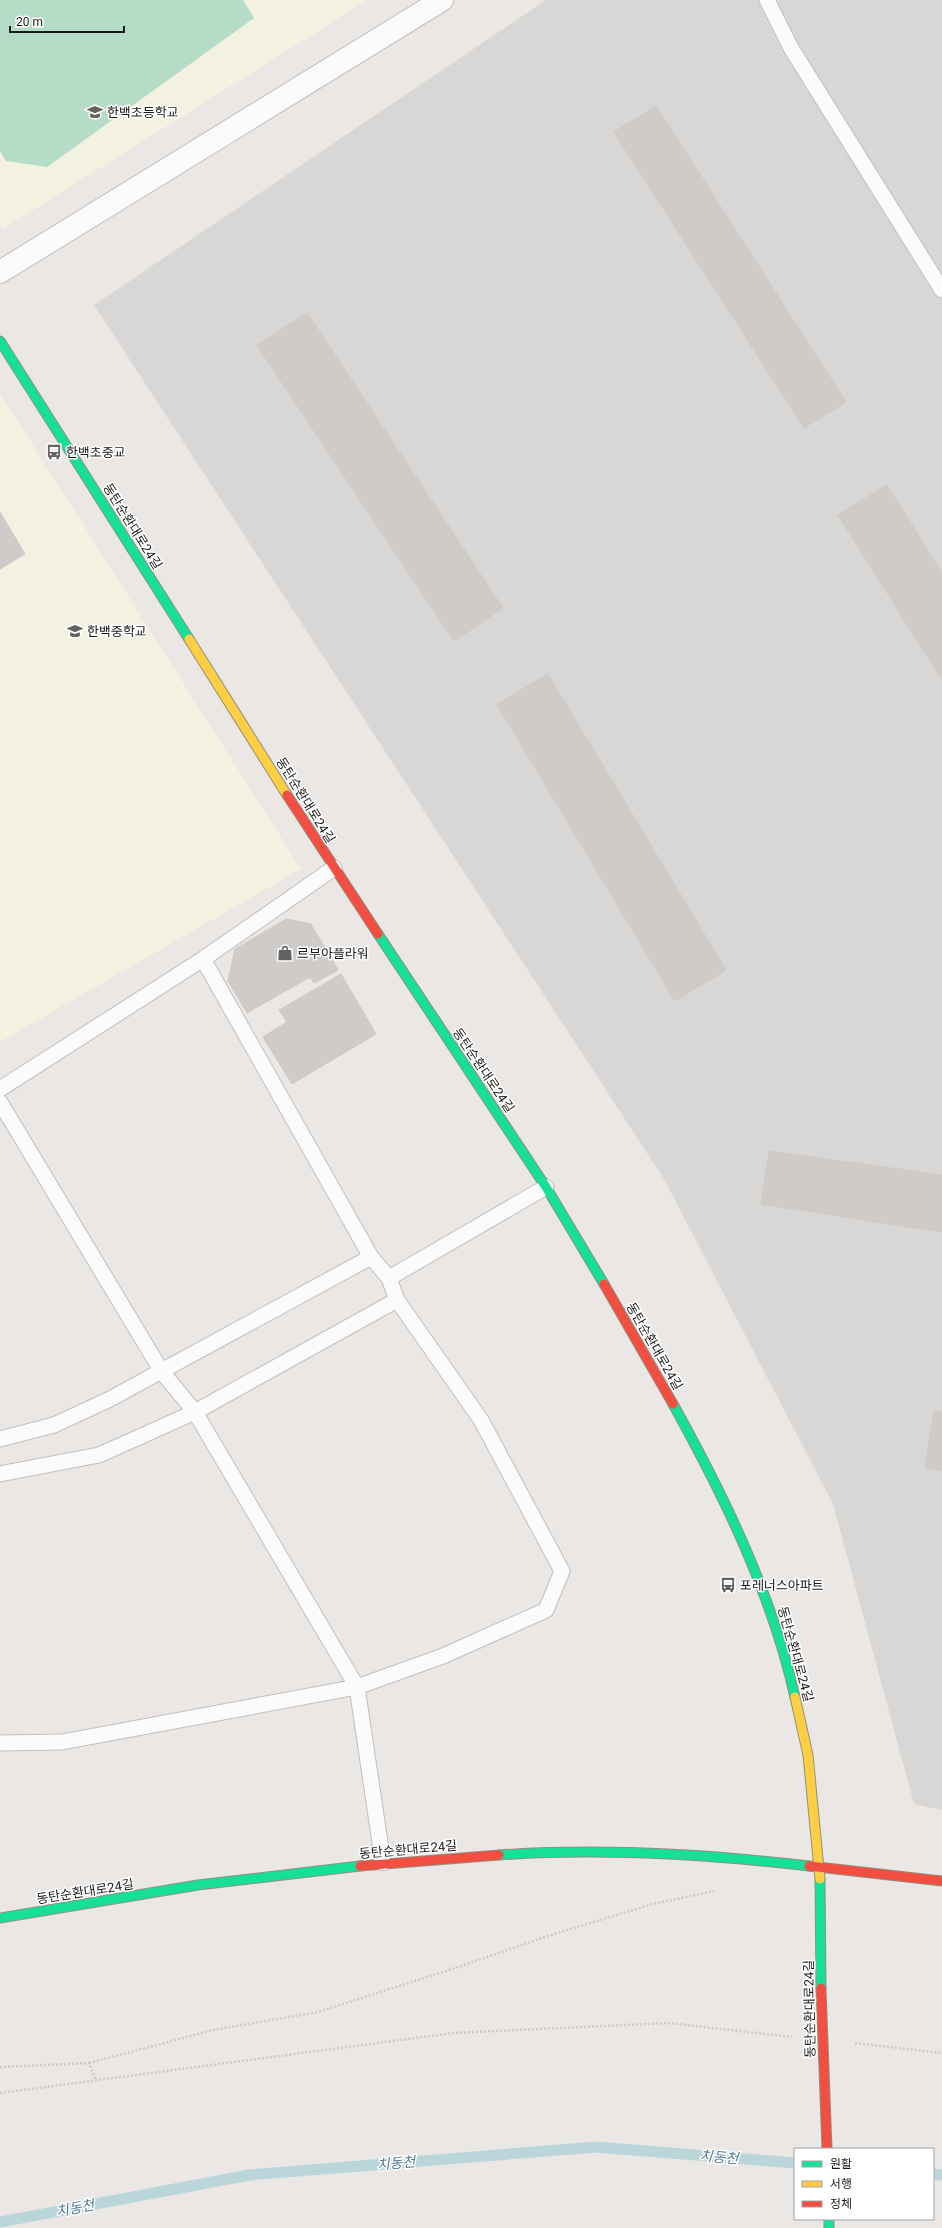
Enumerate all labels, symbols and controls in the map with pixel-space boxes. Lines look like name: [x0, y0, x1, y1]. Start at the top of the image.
scale bar: [10, 8, 124, 34]
text: 20 m: [16, 15, 43, 29]
school or university icon: 한백초등학교: [86, 103, 104, 121]
place label: 한백초등학교: [107, 105, 179, 120]
bus stop icon: 한백초중교: [45, 443, 63, 461]
place label: 한백초중교: [66, 445, 126, 460]
street label: 동탄순환대로24길: [100, 481, 165, 572]
school or university icon: 한백중학교: [66, 622, 84, 640]
place label: 한백중학교: [87, 624, 147, 639]
street label: 동탄순환대로24길: [273, 755, 338, 846]
shop icon: 르부아플라워: [276, 944, 294, 962]
place label: 르부아플라워: [297, 946, 369, 961]
street label: 동탄순환대로24길: [450, 1025, 517, 1115]
street label: 동탄순환대로24길: [623, 1300, 686, 1393]
bus stop icon: 포레너스아파트: [719, 1576, 737, 1594]
place label: 포레너스아파트: [740, 1578, 824, 1593]
street label: 동탄순환대로24길: [775, 1605, 816, 1703]
street label: 동탄순환대로24길: [358, 1838, 458, 1861]
street label: 동탄순환대로24길: [35, 1876, 135, 1907]
street label: 동탄순환대로24길: [801, 1960, 818, 2058]
water label: 치동천: [699, 2147, 740, 2167]
legend: [794, 2148, 934, 2220]
water label: 치동천: [376, 2153, 417, 2173]
text: 원활: [830, 2157, 852, 2171]
text: 서행: [830, 2177, 852, 2191]
water label: 치동천: [55, 2196, 97, 2220]
text: 정체: [830, 2197, 852, 2211]

